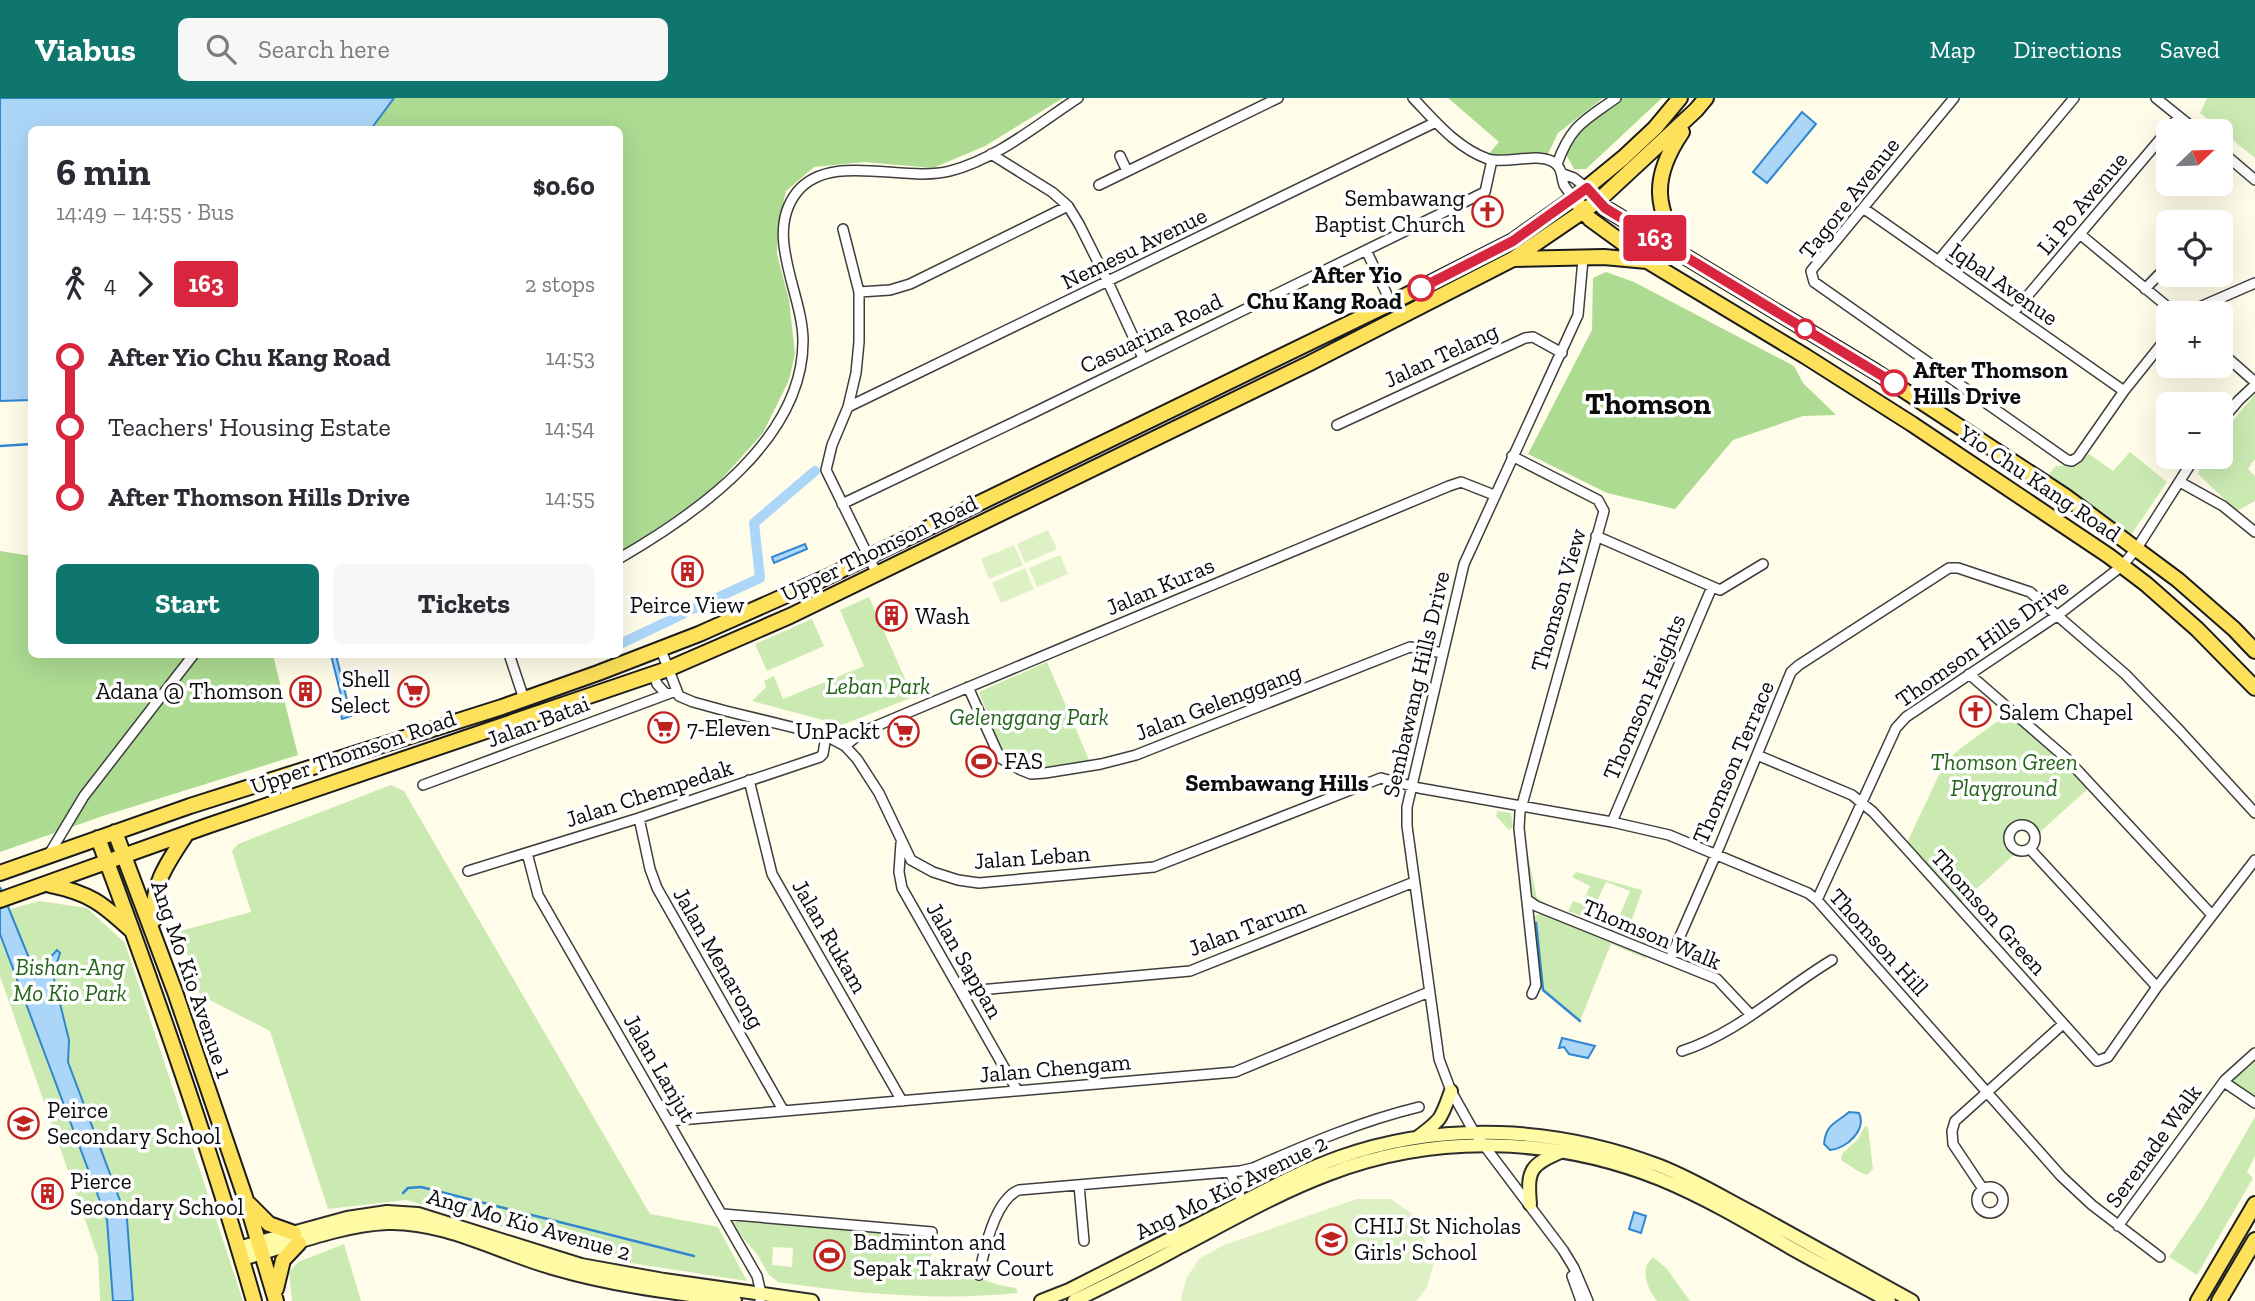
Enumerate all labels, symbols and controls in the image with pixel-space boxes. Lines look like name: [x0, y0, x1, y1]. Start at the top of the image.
search box: [178, 18, 668, 81]
text: Viabus: [35, 30, 136, 69]
icon: search: [202, 30, 240, 68]
text: Search here: [258, 33, 390, 65]
text: Map: [1930, 35, 1976, 64]
text: Directions: [2014, 35, 2122, 64]
text: Saved: [2160, 35, 2220, 64]
north arrow: [2156, 119, 2233, 196]
map controls: [2156, 119, 2233, 469]
street label: Tagore Avenue: [1793, 131, 1905, 265]
street label: Li Po Avenue: [2031, 146, 2133, 260]
text: 6 min: [56, 149, 151, 195]
text: $0.60: [533, 170, 595, 202]
place label: Sembawang Baptist Church: [1315, 184, 1465, 238]
church icon: Sembawang Baptist Church: [1471, 194, 1505, 228]
text: 14:49 – 14:55 · Bus: [56, 198, 234, 226]
street label: Nemesu Avenue: [1057, 201, 1211, 295]
button: locate: [2156, 210, 2233, 287]
line badge: 163: [1615, 215, 1695, 261]
text: 163: [1637, 223, 1673, 252]
street label: Iqbal Avenue: [1944, 236, 2064, 332]
place label: After Yio Chu Kang Road: [1247, 261, 1402, 315]
icon: walk: [56, 265, 94, 303]
icon: forward: [126, 265, 164, 303]
text: 163: [188, 269, 224, 298]
text: 4: [104, 270, 116, 298]
text: 2 stops: [525, 270, 595, 298]
marker: After Yio Chu Kang Road: [1408, 275, 1434, 301]
street label: Casuarina Road: [1075, 286, 1227, 380]
button: +: [2156, 301, 2233, 378]
street label: Jalan Telang: [1379, 316, 1503, 394]
unlabelled marker: [1795, 319, 1815, 339]
text: After Yio Chu Kang Road: [108, 341, 391, 373]
text: 14:53: [546, 343, 595, 371]
place label: After Thomson Hills Drive: [1913, 356, 2068, 410]
marker: After Thomson Hills Drive: [1881, 370, 1907, 396]
district label: Thomson: [1585, 386, 1711, 422]
button: −: [2156, 392, 2233, 469]
text: Teachers' Housing Estate: [108, 411, 391, 443]
text: 14:54: [544, 413, 595, 441]
street label: Yio Chu Kang Road: [1953, 418, 2127, 548]
text: After Thomson Hills Drive: [108, 481, 410, 513]
text: 14:55: [545, 483, 595, 511]
street label: Upper Thomson Road: [776, 488, 982, 608]
street label: Thomson View: [1524, 525, 1592, 675]
street label: Jalan Kuras: [1102, 551, 1218, 621]
building icon: Peirce View: [670, 554, 704, 588]
button: Start: [56, 564, 319, 644]
button: Tickets: [333, 564, 595, 644]
street label: Sembawang Hills Drive: [1376, 568, 1456, 800]
street label: Thomson Hills Drive: [1890, 573, 2074, 713]
place label: Peirce View: [630, 591, 745, 619]
building icon: Wash: [875, 599, 909, 633]
place label: Wash: [915, 602, 970, 630]
street label: Thomson Heights: [1596, 610, 1692, 784]
street label: Jalan Gelenggang: [1131, 657, 1305, 747]
place label: Shell Select: [331, 665, 390, 719]
park label: Leban Park: [826, 672, 930, 700]
building icon: Adana @ Thomson: [289, 674, 323, 708]
supermarket icon: Shell Select: [396, 675, 430, 709]
street label: Thomson Terrace: [1686, 676, 1780, 848]
place label: Adana @ Thomson: [96, 677, 283, 705]
street label: Jalan Batai: [483, 689, 593, 753]
church icon: Salem Chapel: [1959, 695, 1993, 729]
place label: Salem Chapel: [1999, 698, 2133, 726]
park label: Gelenggang Park: [949, 703, 1109, 731]
street label: Upper Thomson Road: [247, 704, 459, 800]
supermarket icon: 7-Eleven: [647, 711, 681, 745]
place label: 7-Eleven: [687, 714, 770, 742]
supermarket icon: UnPackt: [886, 714, 920, 748]
place label: UnPackt: [796, 717, 880, 745]
sports icon: FAS: [964, 744, 998, 778]
place label: FAS: [1004, 747, 1043, 775]
park label: Thomson Green Playground: [1930, 748, 2078, 802]
street label: Jalan Chempedak: [562, 753, 736, 833]
district label: Sembawang Hills: [1185, 768, 1369, 797]
street label: Jalan Leban: [973, 839, 1091, 875]
street label: Thomson Green: [1925, 843, 2053, 981]
street label: Jalan Rukam: [786, 874, 874, 998]
street label: Ang Mo Kio Avenue 1: [145, 876, 239, 1082]
street label: Jalan Menarong: [667, 882, 771, 1034]
street label: Thomson Hill: [1823, 882, 1935, 1002]
street label: Jalan Tarum: [1184, 892, 1310, 962]
street label: Thomson Walk: [1578, 892, 1726, 976]
street label: Jalan Sappan: [920, 897, 1010, 1023]
park label: Bishan-Ang Mo Kio Park: [13, 953, 127, 1007]
street label: Jalan Lanjut: [618, 1009, 703, 1128]
street label: Jalan Chengam: [978, 1047, 1132, 1089]
street label: Serenade Walk: [2099, 1079, 2207, 1213]
place label: Peirce Secondary School: [47, 1096, 221, 1150]
school or university icon: Peirce Secondary School: [7, 1106, 41, 1140]
street label: Ang Mo Kio Avenue 2: [1130, 1128, 1332, 1246]
place label: Pierce Secondary School: [70, 1167, 244, 1221]
building icon: Pierce Secondary School: [30, 1177, 64, 1211]
street label: Ang Mo Kio Avenue 2: [424, 1182, 634, 1266]
place label: CHIJ St Nicholas Girls' School: [1354, 1212, 1521, 1266]
school or university icon: CHIJ St Nicholas Girls' School: [1314, 1222, 1348, 1256]
place label: Badminton and Sepak Takraw Court: [853, 1228, 1054, 1282]
sports icon: Badminton and Sepak Takraw Court: [813, 1238, 847, 1272]

